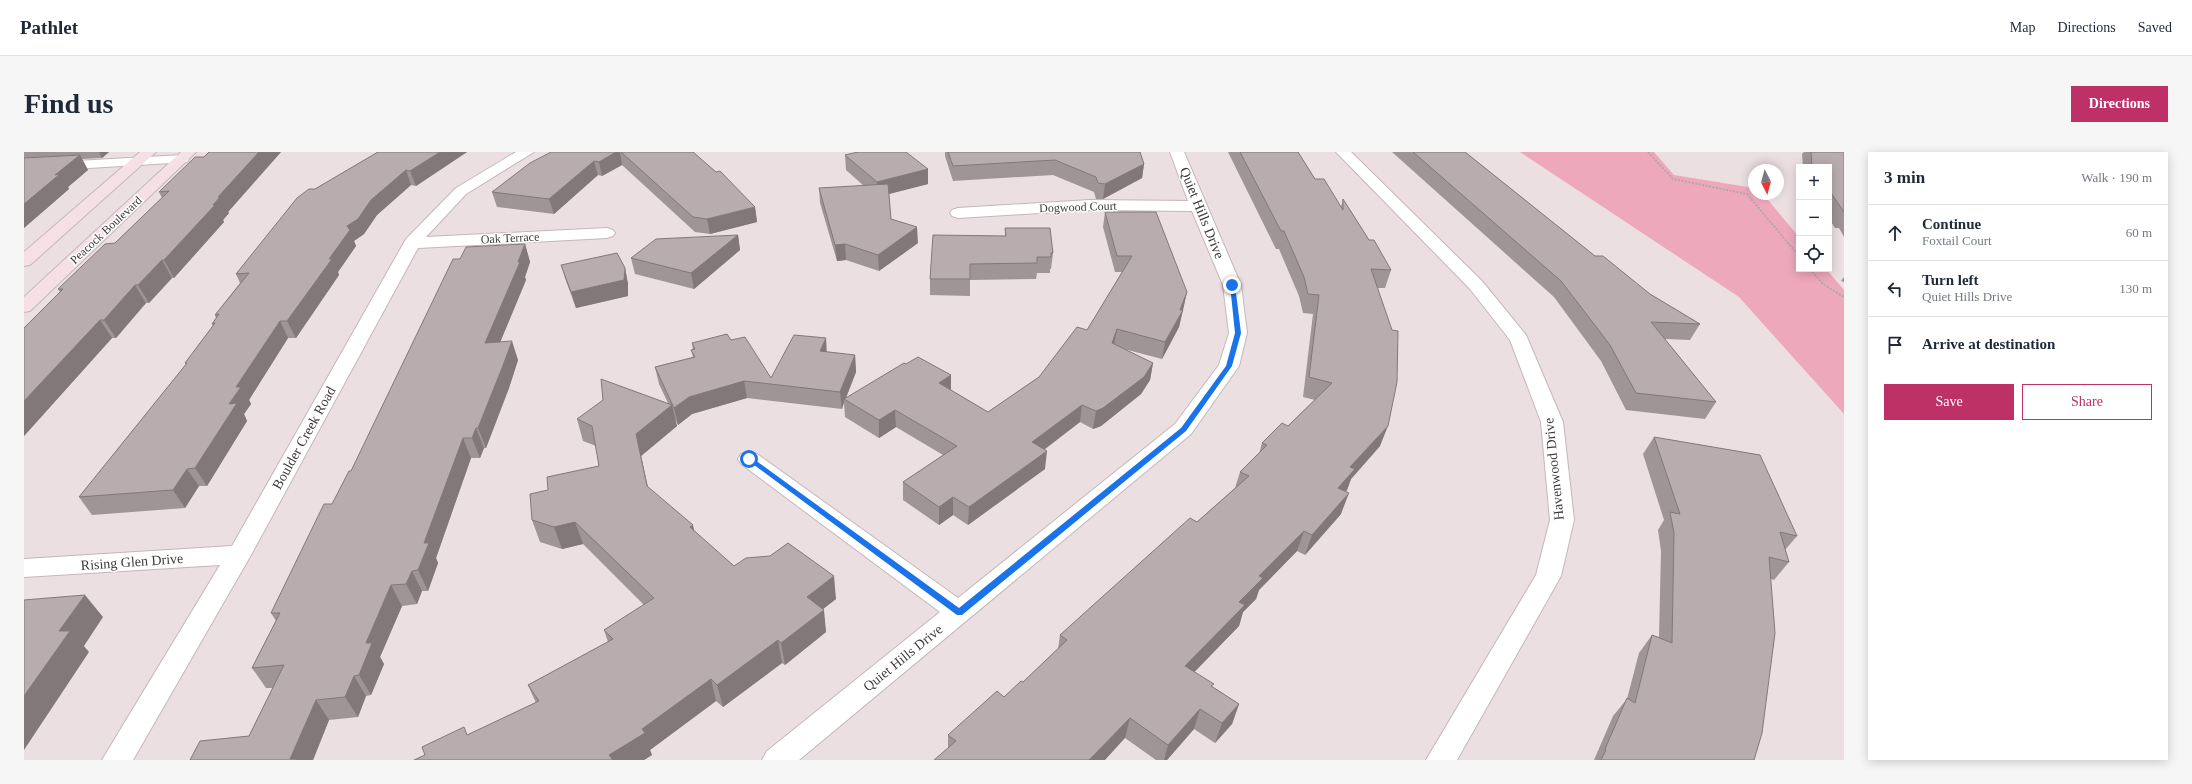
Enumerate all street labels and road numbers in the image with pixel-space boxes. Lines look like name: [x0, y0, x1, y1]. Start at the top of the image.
street label: Quiet Hills Drive: [1177, 165, 1227, 261]
street label: Peacock Boulevard: [67, 193, 145, 267]
street label: Dogwood Court: [1039, 199, 1118, 215]
street label: Oak Terrace: [480, 229, 540, 247]
street label: Boulder Creek Road: [270, 384, 338, 492]
street label: Havenwood Drive: [1541, 417, 1567, 521]
street label: Rising Glen Drive: [80, 551, 184, 573]
street label: Quiet Hills Drive: [861, 622, 945, 694]

